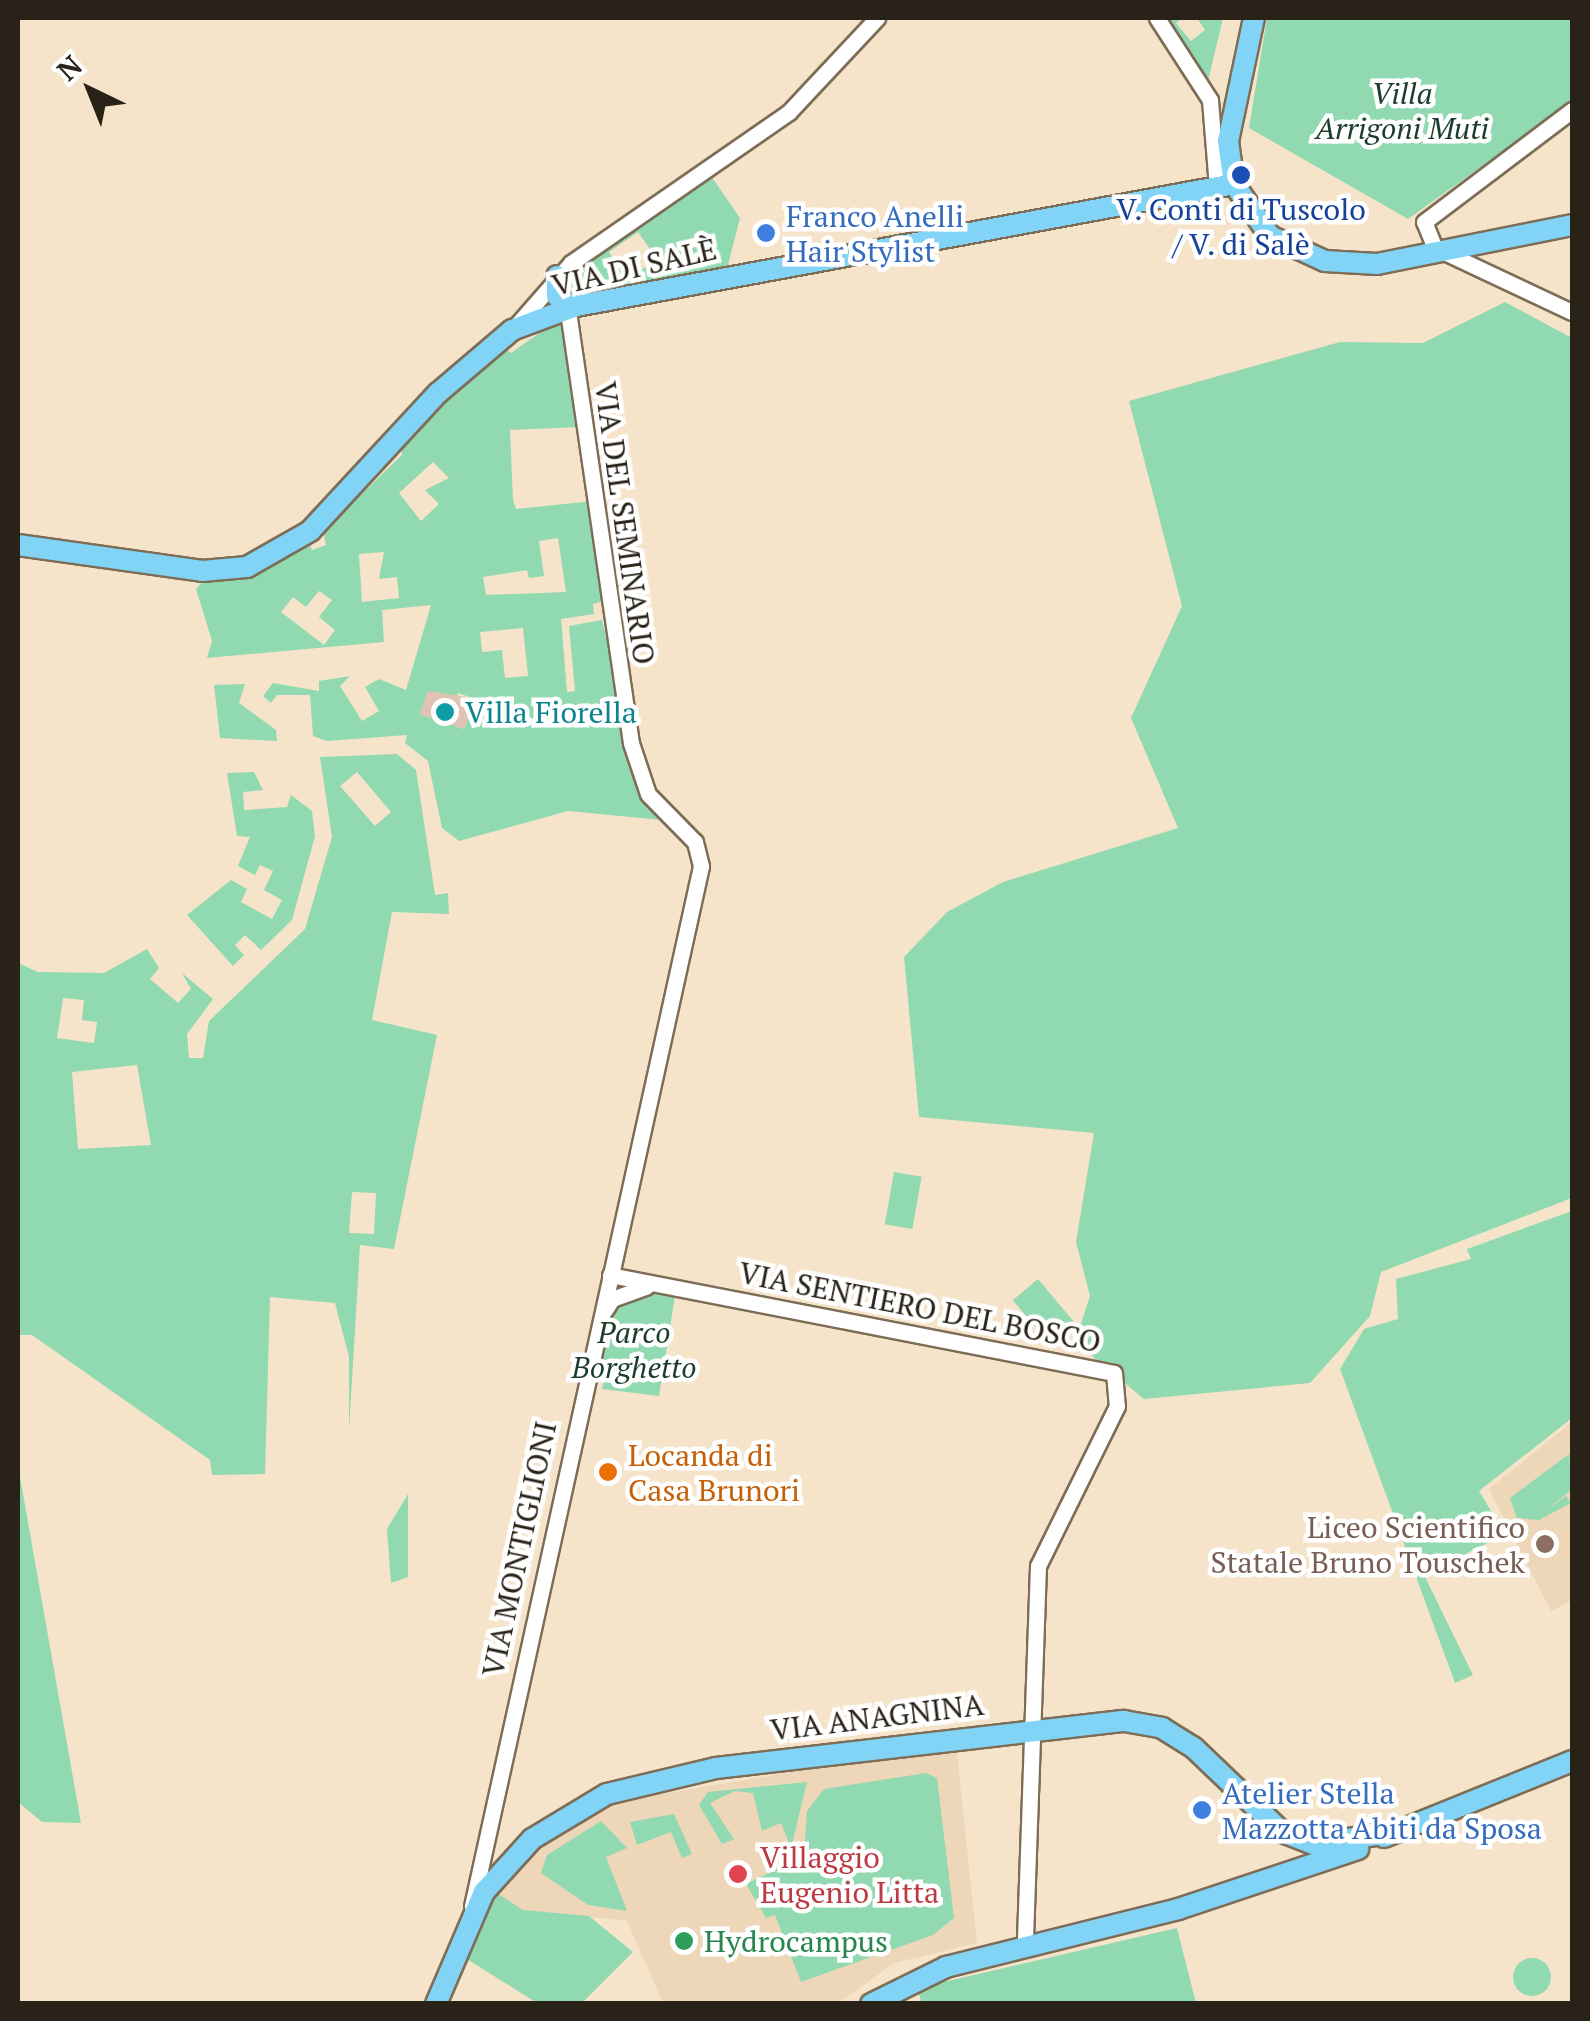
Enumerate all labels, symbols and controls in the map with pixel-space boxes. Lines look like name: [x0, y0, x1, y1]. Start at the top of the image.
north arrow: [40, 40, 140, 140]
text: N: [49, 47, 90, 88]
park label: Villa Arrigoni Muti: [1315, 75, 1489, 146]
marker: V. Conti di Tuscolo / V. di Salè: [1230, 164, 1252, 186]
place label: V. Conti di Tuscolo / V. di Salè: [1116, 191, 1366, 262]
place label: Franco Anelli Hair Stylist: [786, 198, 965, 268]
marker: Franco Anelli Hair Stylist: [755, 222, 777, 244]
street label: VIA DI SALÈ: [548, 231, 720, 303]
street label: VIA DEL SEMINARIO: [587, 379, 663, 667]
place label: Villa Fiorella: [465, 694, 637, 730]
marker: Villa Fiorella: [434, 701, 456, 723]
street label: VIA SENTIERO DEL BOSCO: [736, 1254, 1104, 1360]
park label: Parco Borghetto: [571, 1314, 697, 1384]
street label: VIA MONTIGLIONI: [474, 1418, 564, 1680]
place label: Locanda di Casa Brunori: [628, 1437, 800, 1508]
marker: Locanda di Casa Brunori: [597, 1461, 619, 1483]
place label: Liceo Scientifico Statale Bruno Touschek: [1210, 1509, 1525, 1580]
marker: Liceo Scientifico Statale Bruno Touschek: [1534, 1533, 1556, 1555]
street label: VIA ANAGNINA: [768, 1686, 986, 1748]
place label: Atelier Stella Mazzotta Abiti da Sposa: [1222, 1775, 1543, 1846]
marker: Atelier Stella Mazzotta Abiti da Sposa: [1191, 1799, 1213, 1821]
place label: Villaggio Eugenio Litta: [760, 1839, 939, 1910]
marker: Villaggio Eugenio Litta: [725, 1861, 751, 1887]
place label: Hydrocampus: [704, 1923, 888, 1959]
marker: Hydrocampus: [673, 1930, 695, 1952]

